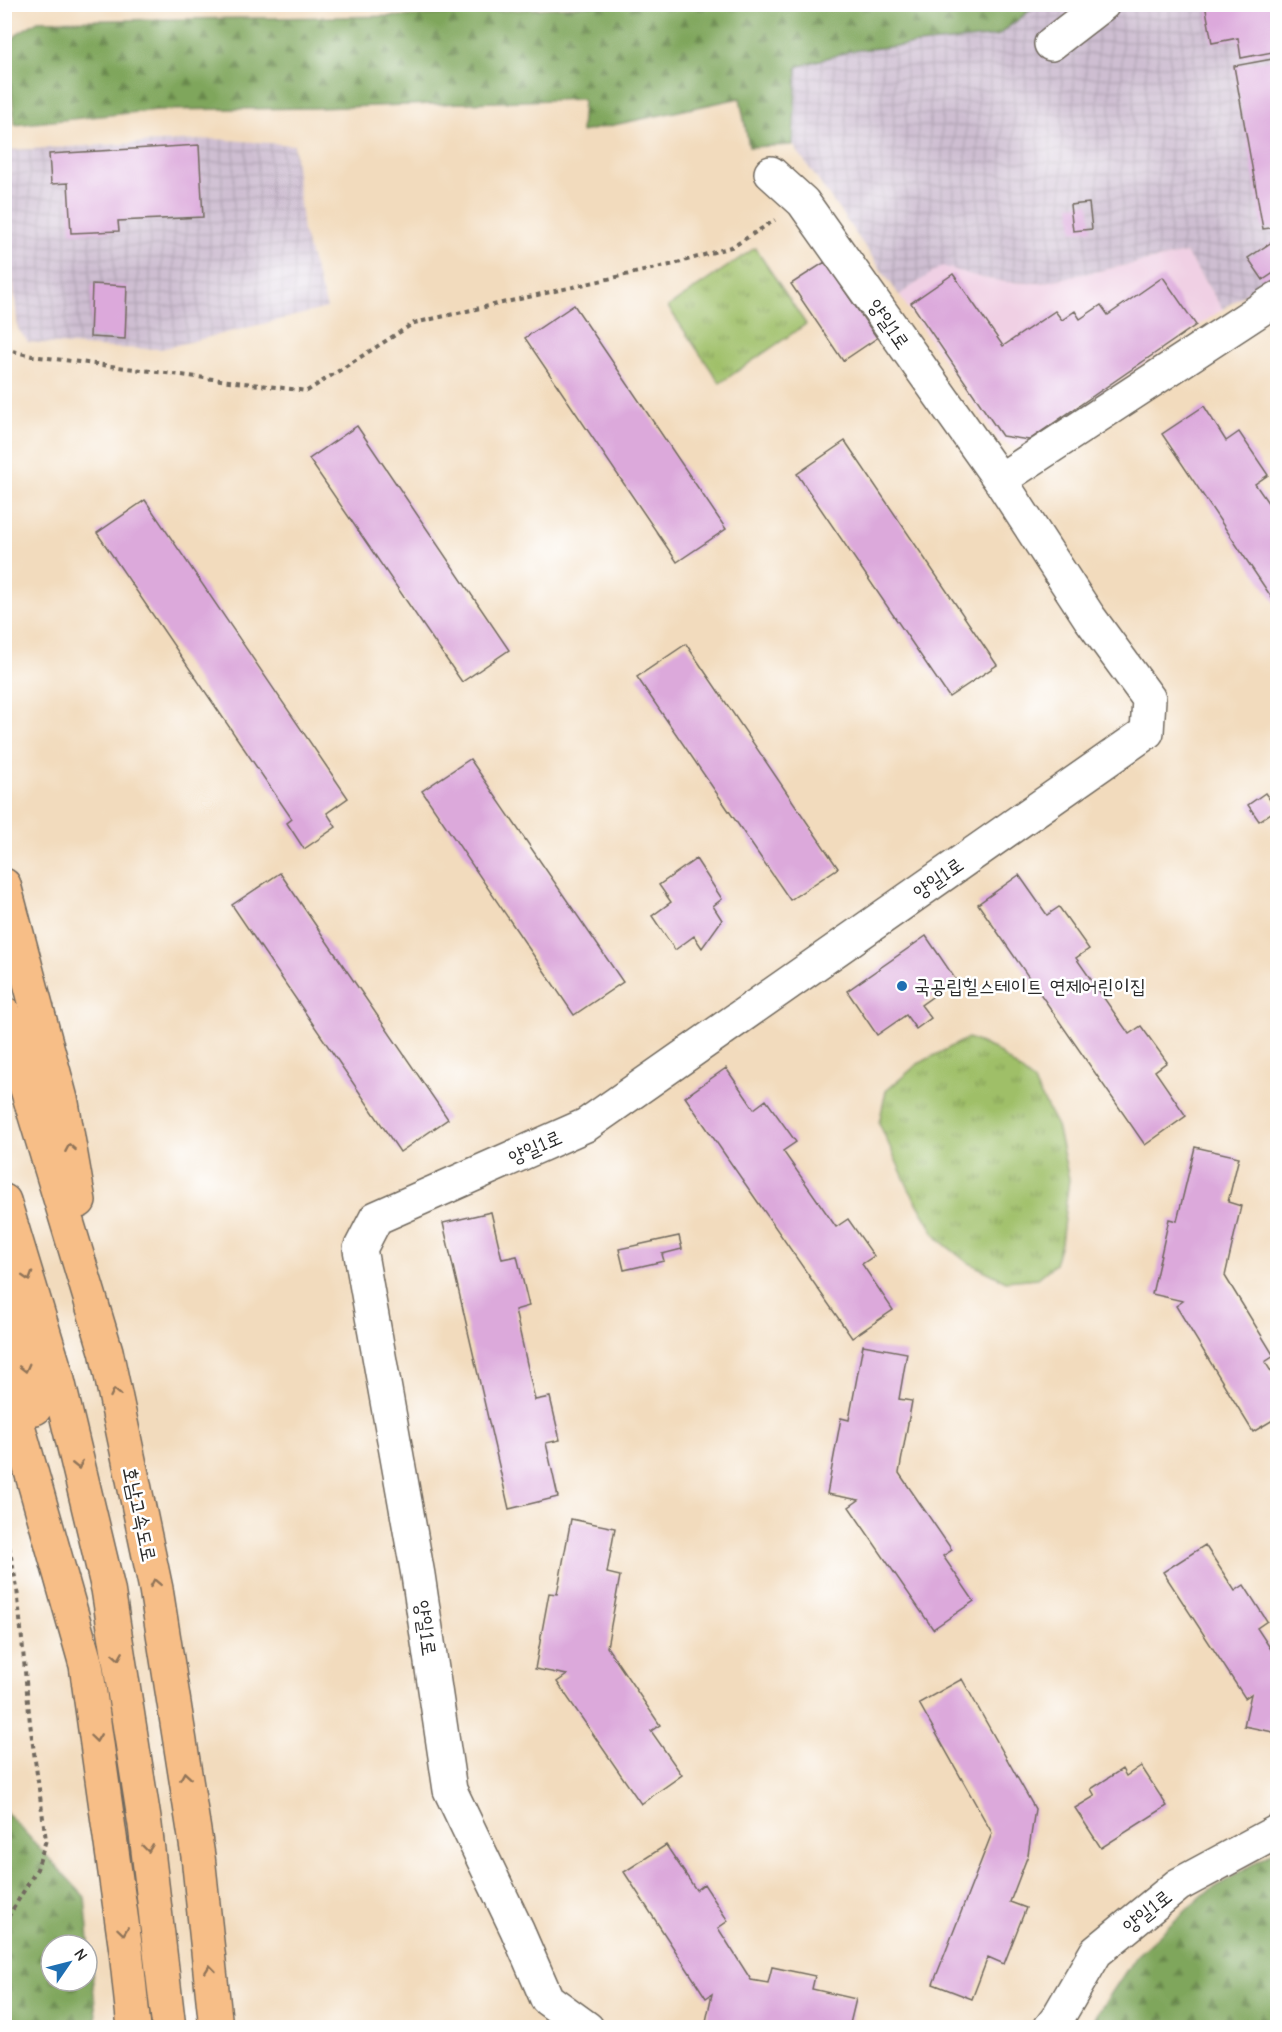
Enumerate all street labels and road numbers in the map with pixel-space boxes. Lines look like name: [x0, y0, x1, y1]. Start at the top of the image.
street label: 양일1로: [863, 295, 914, 354]
street label: 양일1로: [909, 853, 968, 904]
street label: 양일1로: [505, 1126, 566, 1169]
street label: 호남고속도로: [118, 1464, 161, 1564]
street label: 양일1로: [410, 1599, 441, 1657]
street label: 양일1로: [1118, 1885, 1176, 1938]

